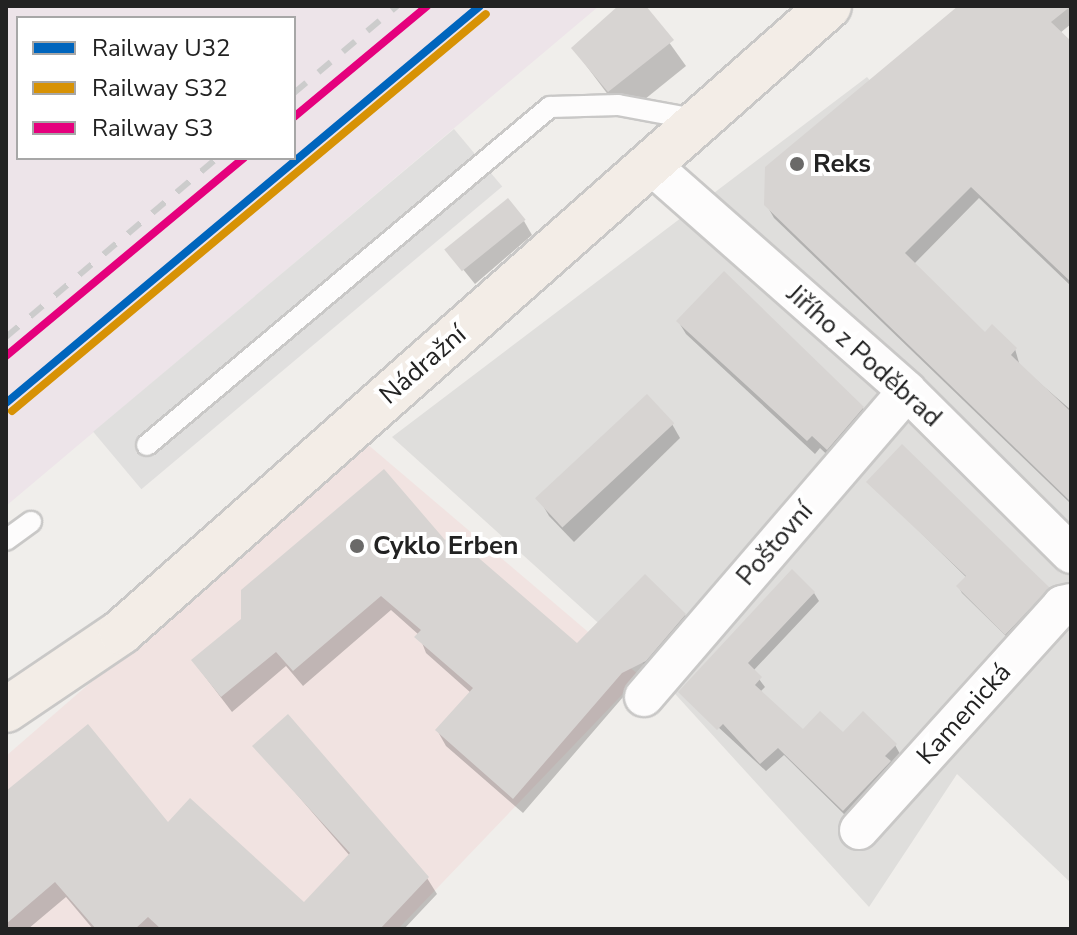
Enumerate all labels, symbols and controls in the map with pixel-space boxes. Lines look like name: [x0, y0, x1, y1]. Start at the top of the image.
legend: [16, 16, 296, 160]
text: Railway U32: [92, 32, 230, 64]
text: Railway S32: [92, 72, 228, 104]
text: Railway S3: [92, 112, 213, 144]
place label: Reks: [813, 148, 871, 180]
marker: Reks: [788, 155, 806, 173]
street label: Jiřího z Poděbrad: [780, 278, 948, 434]
street label: Nádražní: [374, 319, 472, 411]
street label: Poštovní: [730, 496, 820, 592]
place label: Cyklo Erben: [373, 530, 518, 562]
marker: Cyklo Erben: [348, 537, 366, 555]
street label: Kamenická: [910, 657, 1018, 771]

